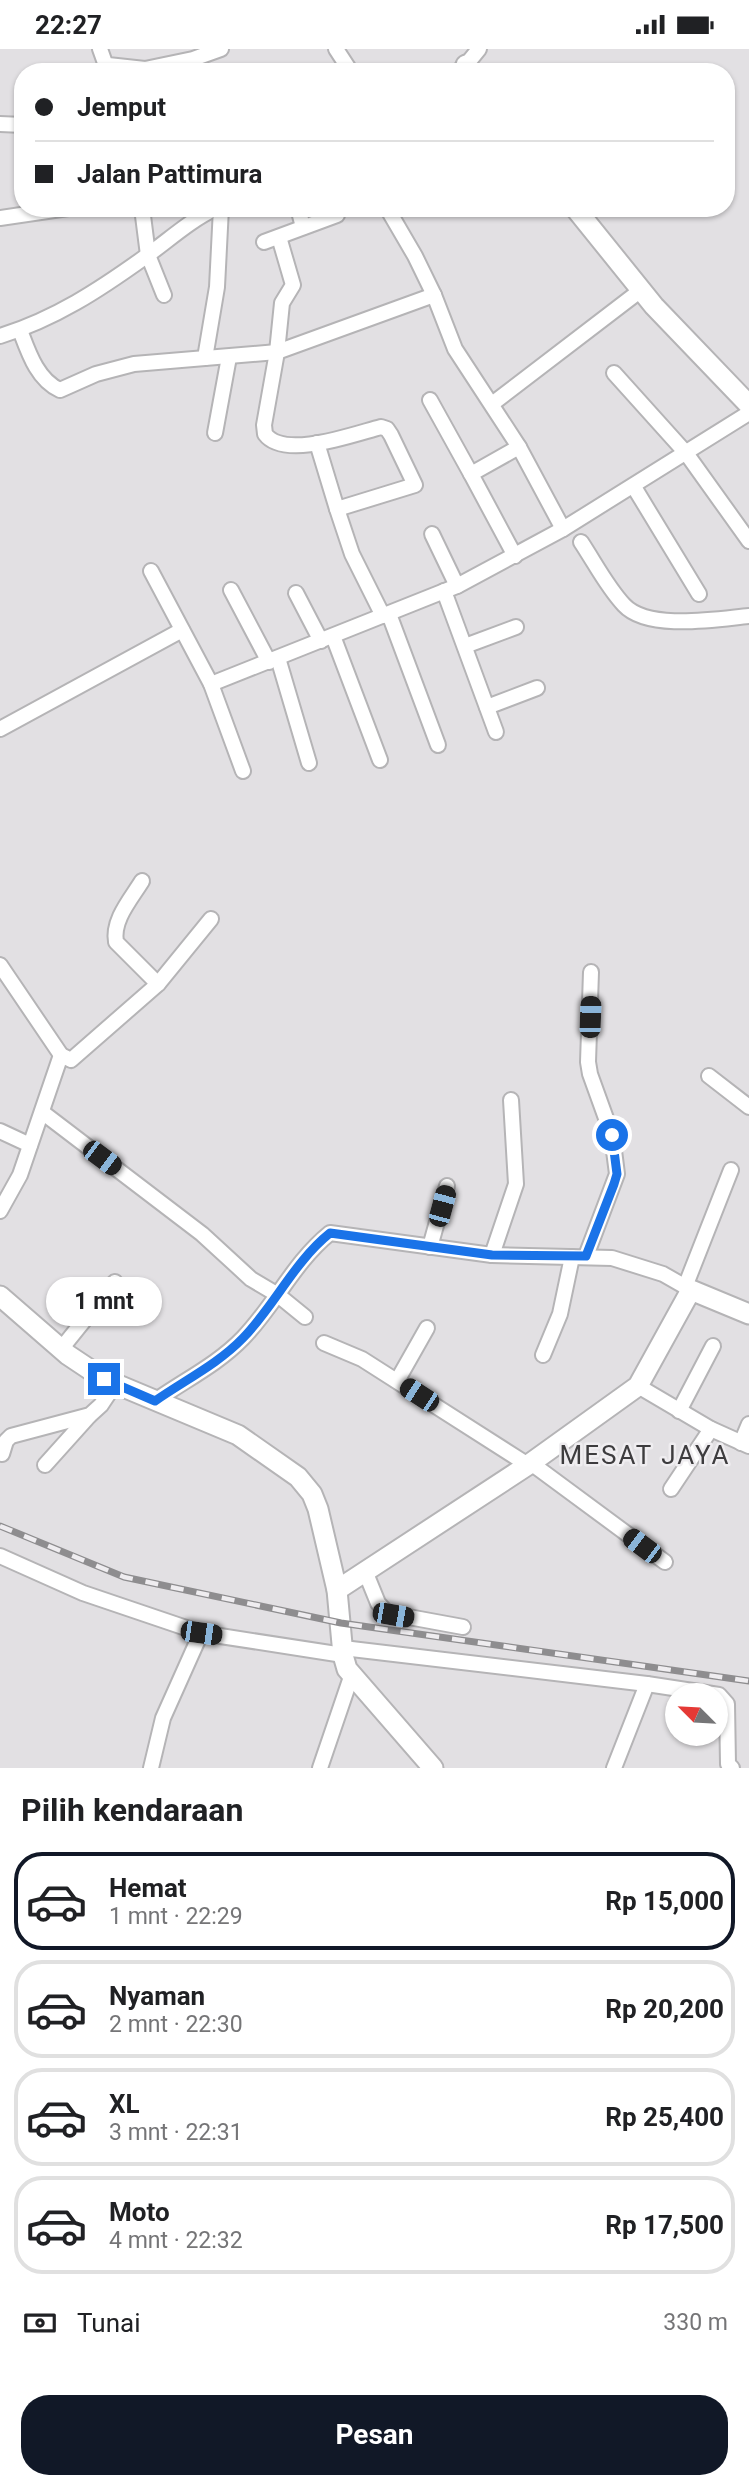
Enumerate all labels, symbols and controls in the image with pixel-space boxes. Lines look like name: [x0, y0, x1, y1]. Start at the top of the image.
text: 22:27: [35, 10, 102, 40]
text: Jemput: [77, 92, 166, 122]
text: Jalan Pattimura: [77, 159, 262, 189]
car: [579, 996, 602, 1038]
route start: [596, 1119, 628, 1151]
car: [79, 1137, 126, 1179]
car: [427, 1183, 458, 1229]
callout: 1 mnt: [46, 1277, 162, 1327]
text: 1 mnt: [74, 1288, 134, 1315]
route end: [88, 1363, 120, 1395]
car: [396, 1375, 443, 1415]
district label: MESAT JAYA: [560, 1440, 730, 1470]
car: [619, 1525, 666, 1567]
car: [371, 1601, 416, 1629]
car: [179, 1620, 224, 1646]
north arrow: [665, 1683, 728, 1747]
map controls: [665, 1683, 728, 1746]
text: Pilih kendaraan: [21, 1791, 243, 1829]
icon: car: [25, 1870, 88, 1933]
text: Hemat: [109, 1873, 187, 1903]
text: Rp 15,000: [605, 1886, 724, 1916]
text: 1 mnt · 22:29: [109, 1903, 243, 1930]
icon: car: [25, 1978, 88, 2041]
text: Nyaman: [109, 1981, 205, 2011]
text: Rp 20,200: [605, 1994, 724, 2024]
text: 2 mnt · 22:30: [109, 2011, 243, 2038]
icon: car: [25, 2086, 88, 2149]
text: XL: [109, 2089, 140, 2119]
text: Rp 25,400: [605, 2102, 724, 2132]
text: 3 mnt · 22:31: [109, 2119, 243, 2146]
icon: car: [25, 2194, 88, 2257]
text: Moto: [109, 2197, 170, 2227]
text: Rp 17,500: [605, 2210, 724, 2240]
text: 4 mnt · 22:32: [109, 2227, 243, 2254]
icon: cash: [21, 2304, 59, 2342]
text: Tunai: [77, 2308, 140, 2338]
text: 330 m: [663, 2309, 728, 2336]
button: Pesan: [21, 2395, 728, 2475]

